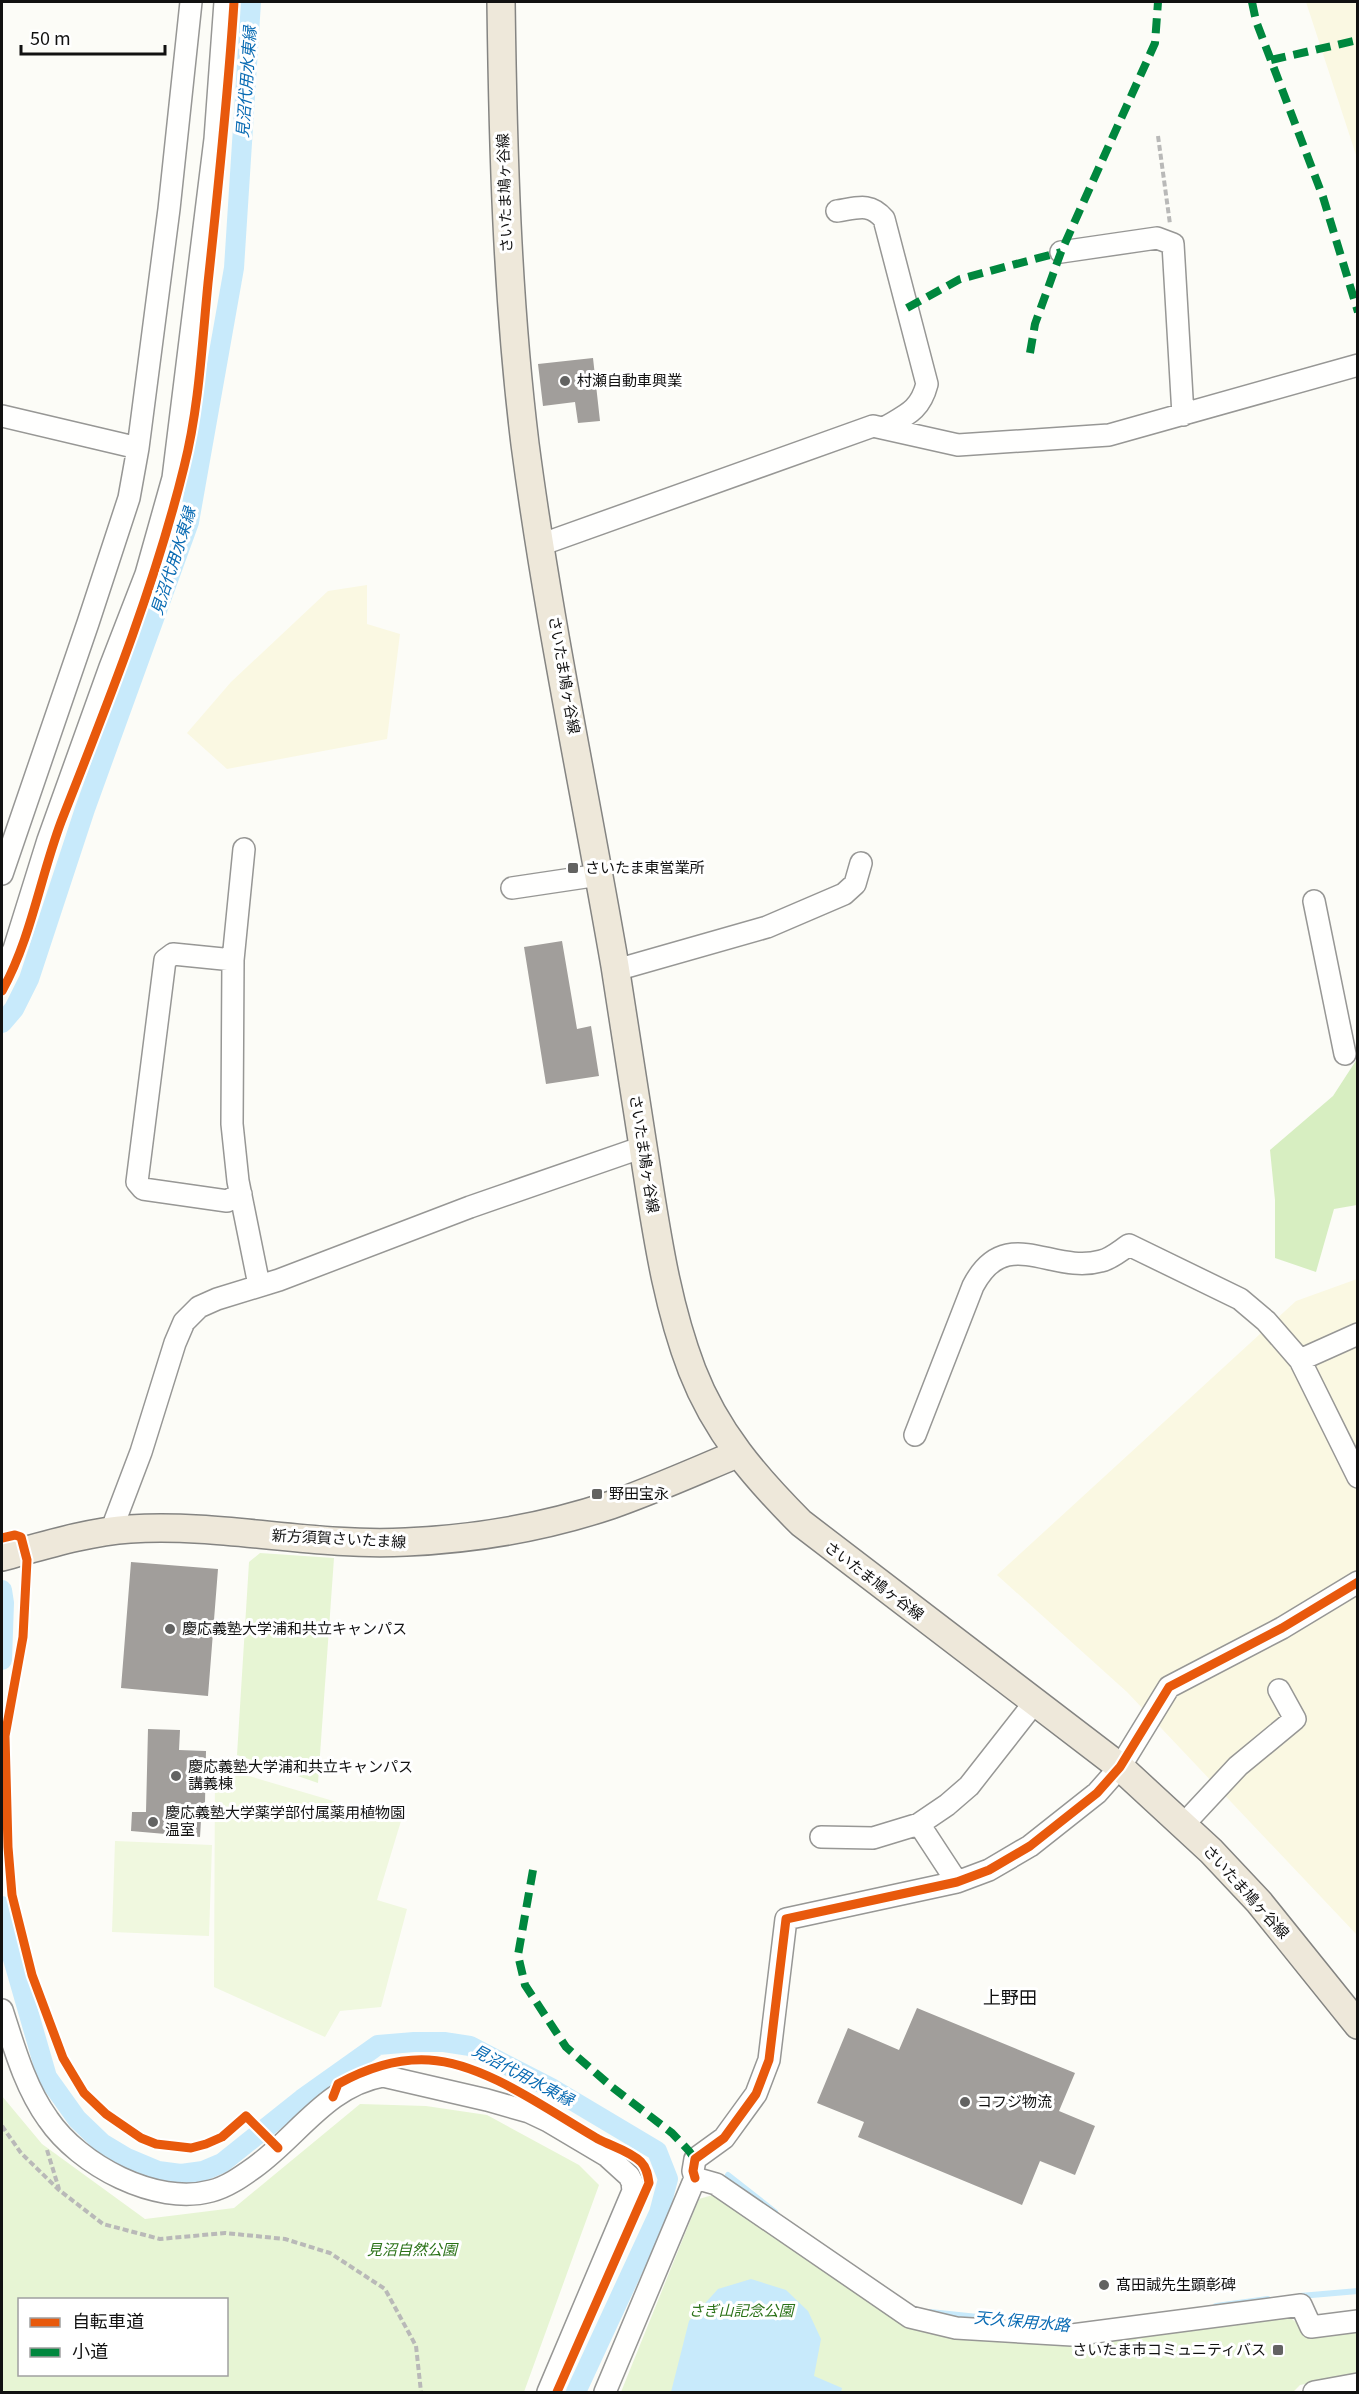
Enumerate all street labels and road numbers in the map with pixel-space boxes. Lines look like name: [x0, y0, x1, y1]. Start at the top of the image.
street label: さいたま鳩ヶ谷線: [491, 133, 516, 253]
street label: さいたま鳩ヶ谷線: [545, 614, 586, 735]
street label: さいたま鳩ヶ谷線: [626, 1093, 665, 1214]
street label: 新方須賀さいたま線: [271, 1523, 407, 1552]
street label: さいたま鳩ヶ谷線: [821, 1535, 929, 1624]
street label: さいたま鳩ヶ谷線: [1199, 1840, 1295, 1942]

